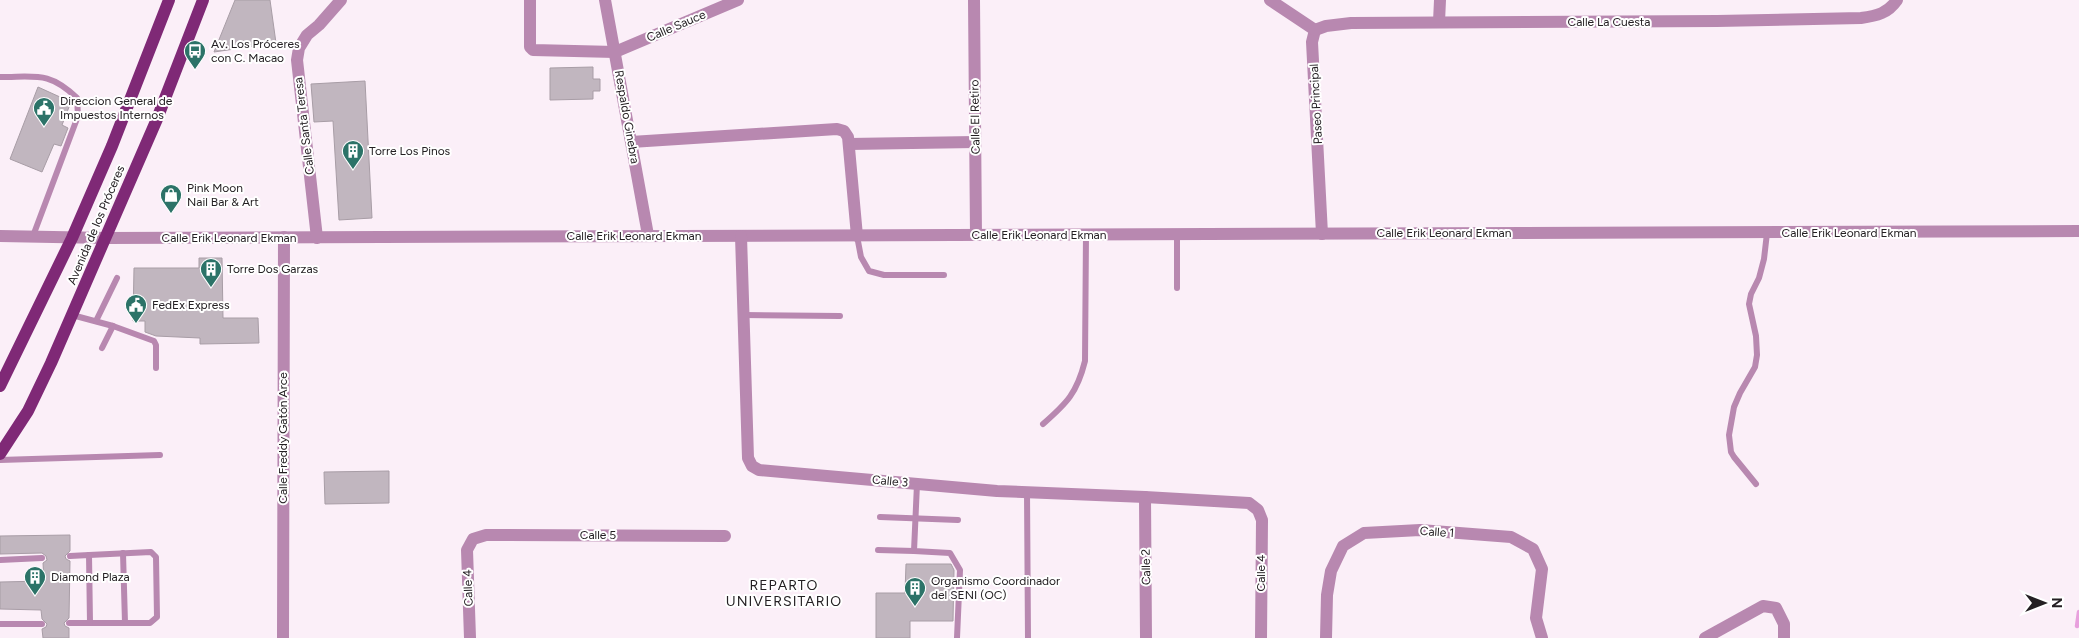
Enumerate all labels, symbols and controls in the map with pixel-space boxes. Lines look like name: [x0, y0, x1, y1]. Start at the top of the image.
street label: Calle Sauce: [644, 7, 708, 45]
street label: Calle La Cuesta: [1567, 15, 1651, 29]
place label: Av. Los Próceres con C. Macao: [211, 37, 300, 65]
bus stop icon: Av. Los Próceres con C. Macao: [183, 39, 207, 70]
street label: Paseo Principal: [1307, 63, 1325, 145]
street label: Respaldo Ginebra: [612, 69, 642, 165]
street label: Calle Santa Teresa: [291, 76, 317, 176]
street label: Calle El Retiro: [967, 80, 983, 154]
place label: Direccion General de Impuestos Internos: [60, 94, 173, 122]
public building icon: Direccion General de Impuestos Internos: [32, 96, 56, 127]
building icon: Torre Los Pinos: [341, 139, 365, 170]
place label: Torre Los Pinos: [369, 144, 451, 158]
street label: Avenida de los Próceres: [65, 163, 128, 287]
place label: Pink Moon Nail Bar & Art: [187, 181, 259, 209]
shop icon: Pink Moon Nail Bar & Art: [159, 183, 183, 214]
street label: Calle Erik Leonard Ekman: [1377, 226, 1512, 240]
street label: Calle Erik Leonard Ekman: [1782, 226, 1917, 240]
street label: Calle Erik Leonard Ekman: [972, 228, 1107, 242]
street label: Calle Erik Leonard Ekman: [567, 229, 702, 243]
street label: Calle Erik Leonard Ekman: [162, 231, 297, 245]
building icon: Torre Dos Garzas: [199, 257, 223, 288]
place label: Torre Dos Garzas: [227, 262, 319, 276]
public building icon: FedEx Express: [124, 293, 148, 324]
place label: FedEx Express: [152, 298, 230, 312]
street label: Calle Freddy Gatón Arce: [276, 372, 290, 504]
street label: Calle 3: [871, 472, 909, 490]
street label: Calle 1: [1419, 524, 1455, 540]
street label: Calle 5: [580, 528, 616, 542]
street label: Calle 2: [1139, 549, 1153, 585]
street label: Calle 4: [1254, 554, 1268, 592]
building icon: Diamond Plaza: [23, 565, 47, 596]
street label: Calle 4: [460, 569, 476, 607]
place label: Diamond Plaza: [51, 570, 130, 584]
place label: Organismo Coordinador del SENI (OC): [931, 574, 1060, 602]
building icon: Organismo Coordinador del SENI (OC): [903, 576, 927, 607]
district label: REPARTO UNIVERSITARIO: [726, 577, 842, 610]
north arrow: [2019, 578, 2069, 628]
text: N: [2048, 598, 2065, 608]

